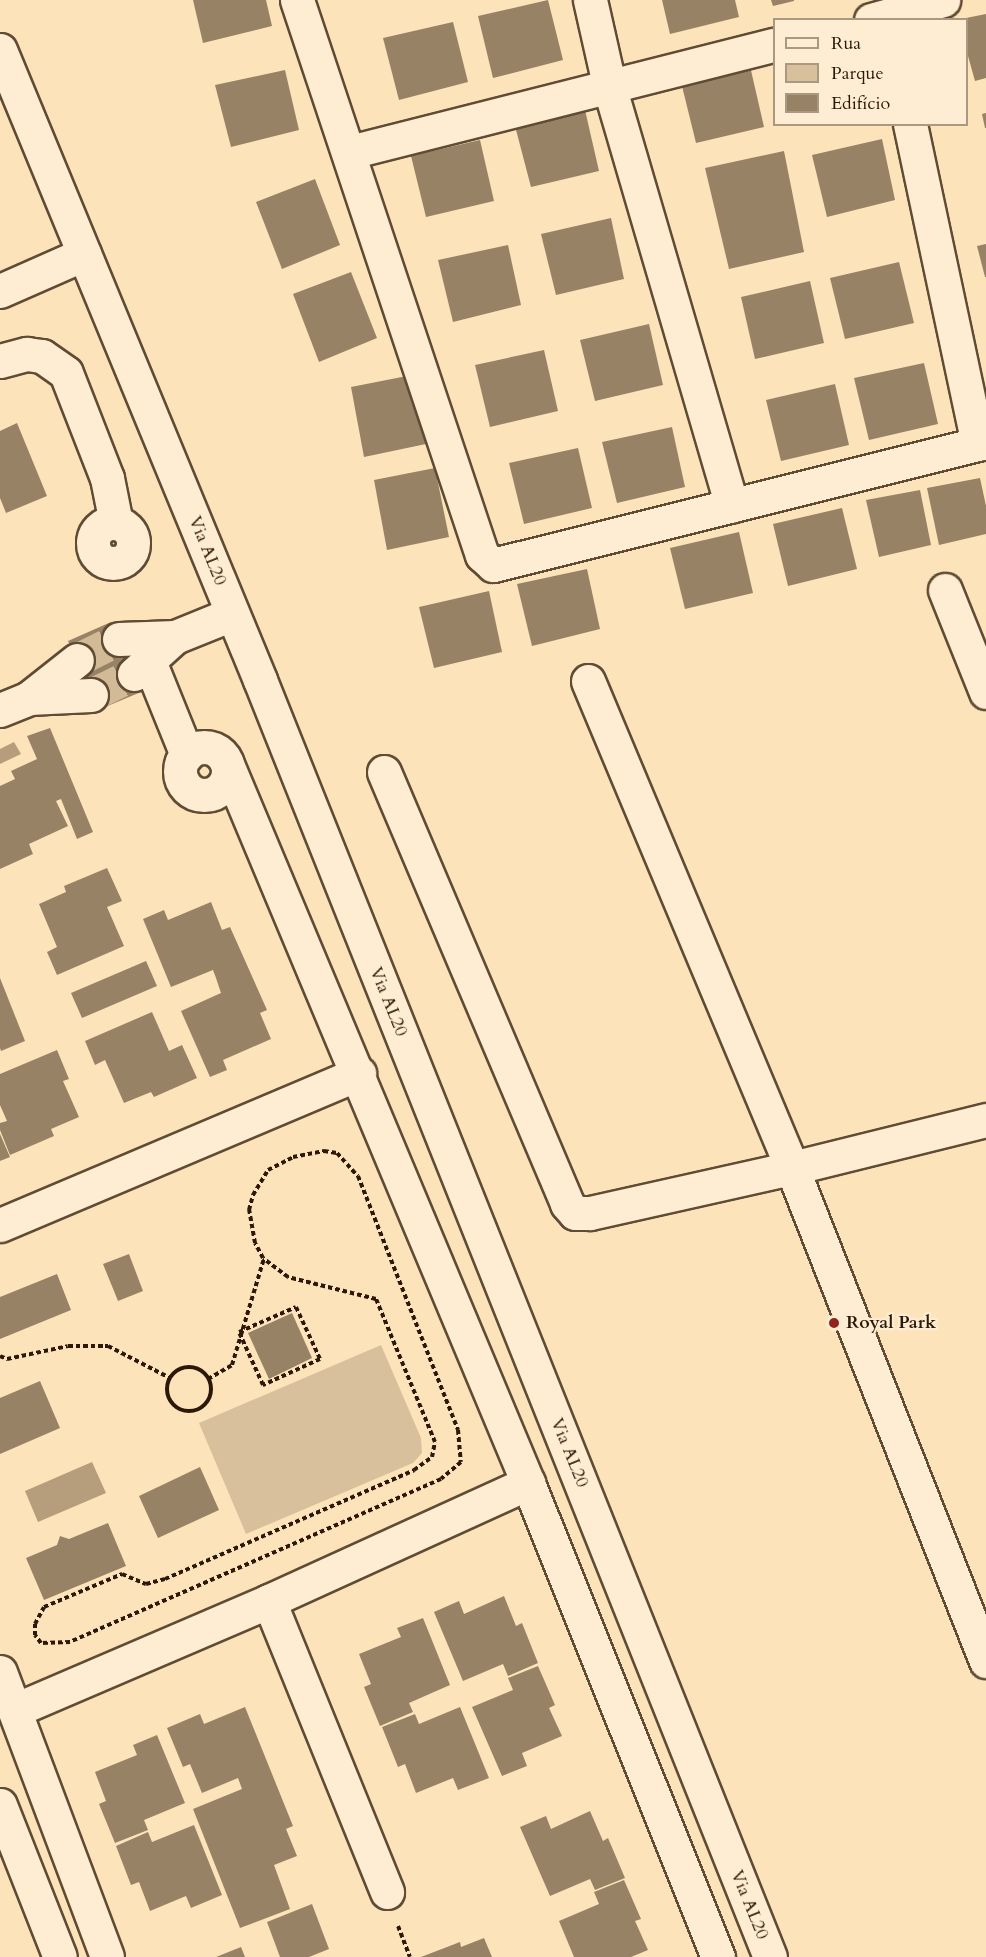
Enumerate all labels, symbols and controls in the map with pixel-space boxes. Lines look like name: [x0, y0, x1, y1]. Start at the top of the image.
legend: [773, 18, 968, 126]
text: Rua: [831, 31, 861, 56]
text: Parque: [831, 61, 884, 86]
text: Edifício: [831, 91, 890, 116]
street label: Via AL20: [183, 513, 231, 589]
street label: Via AL20: [364, 964, 412, 1040]
place label: Royal Park: [846, 1312, 936, 1334]
marker: Royal Park: [827, 1316, 841, 1330]
street label: Via AL20: [545, 1415, 593, 1491]
street label: Via AL20: [725, 1867, 773, 1943]

